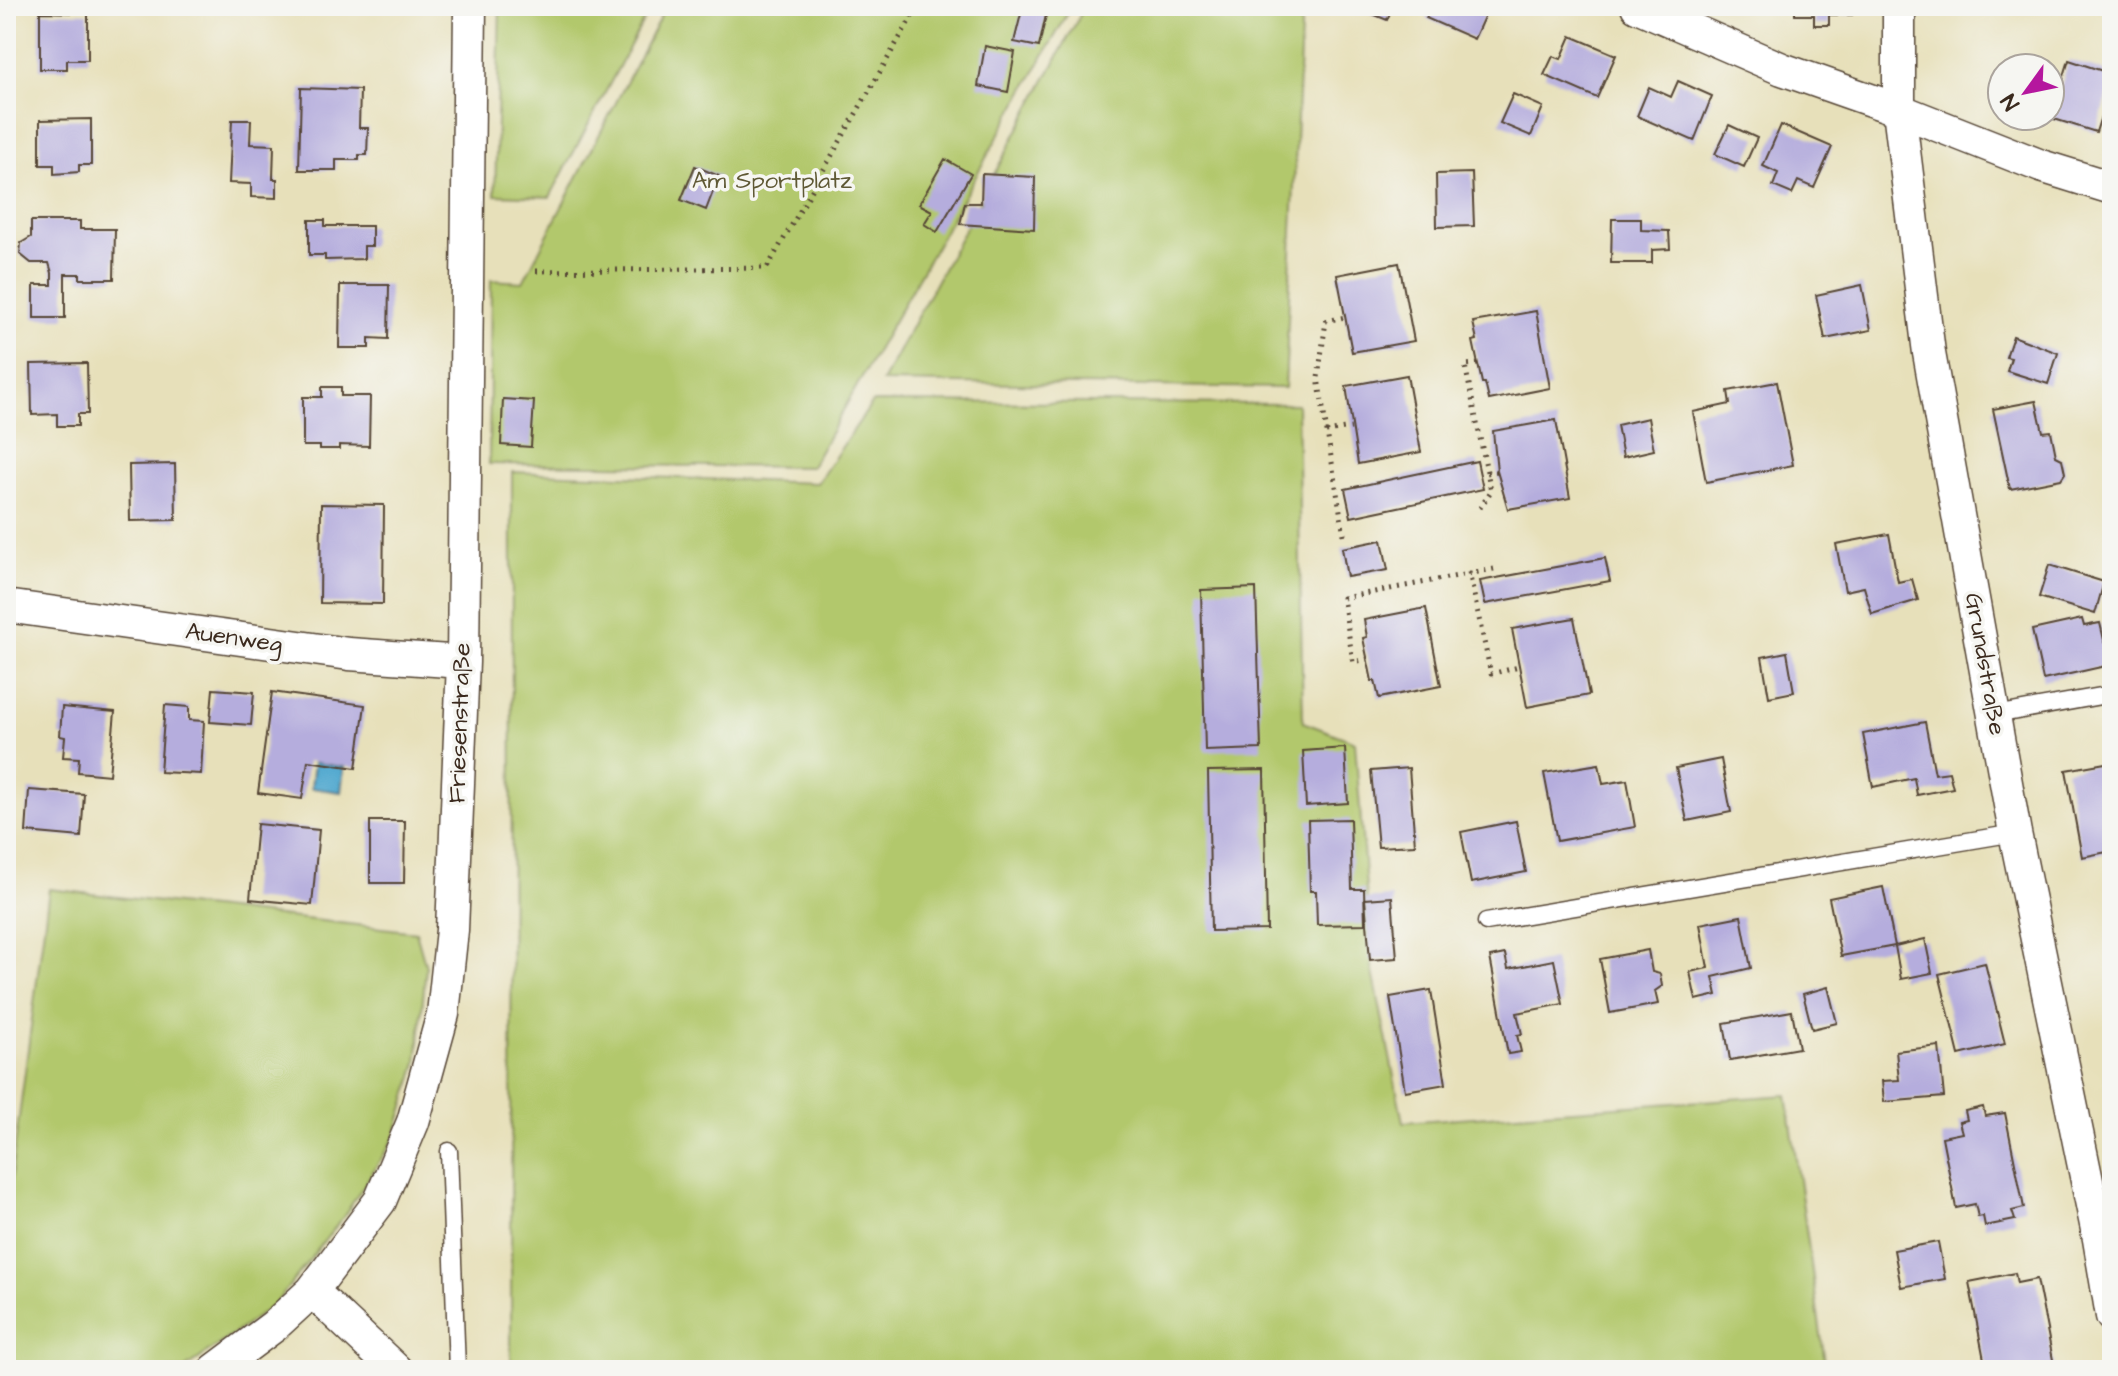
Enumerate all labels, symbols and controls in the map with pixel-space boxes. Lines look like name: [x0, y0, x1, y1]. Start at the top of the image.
north arrow: [1986, 52, 2066, 132]
text: N: [1994, 88, 2027, 116]
park label: Am Sportplatz: [692, 164, 852, 198]
street label: Grundstraße: [1956, 590, 2014, 738]
street label: Auenweg: [183, 614, 285, 663]
street label: Friesenstraße: [440, 642, 480, 804]

